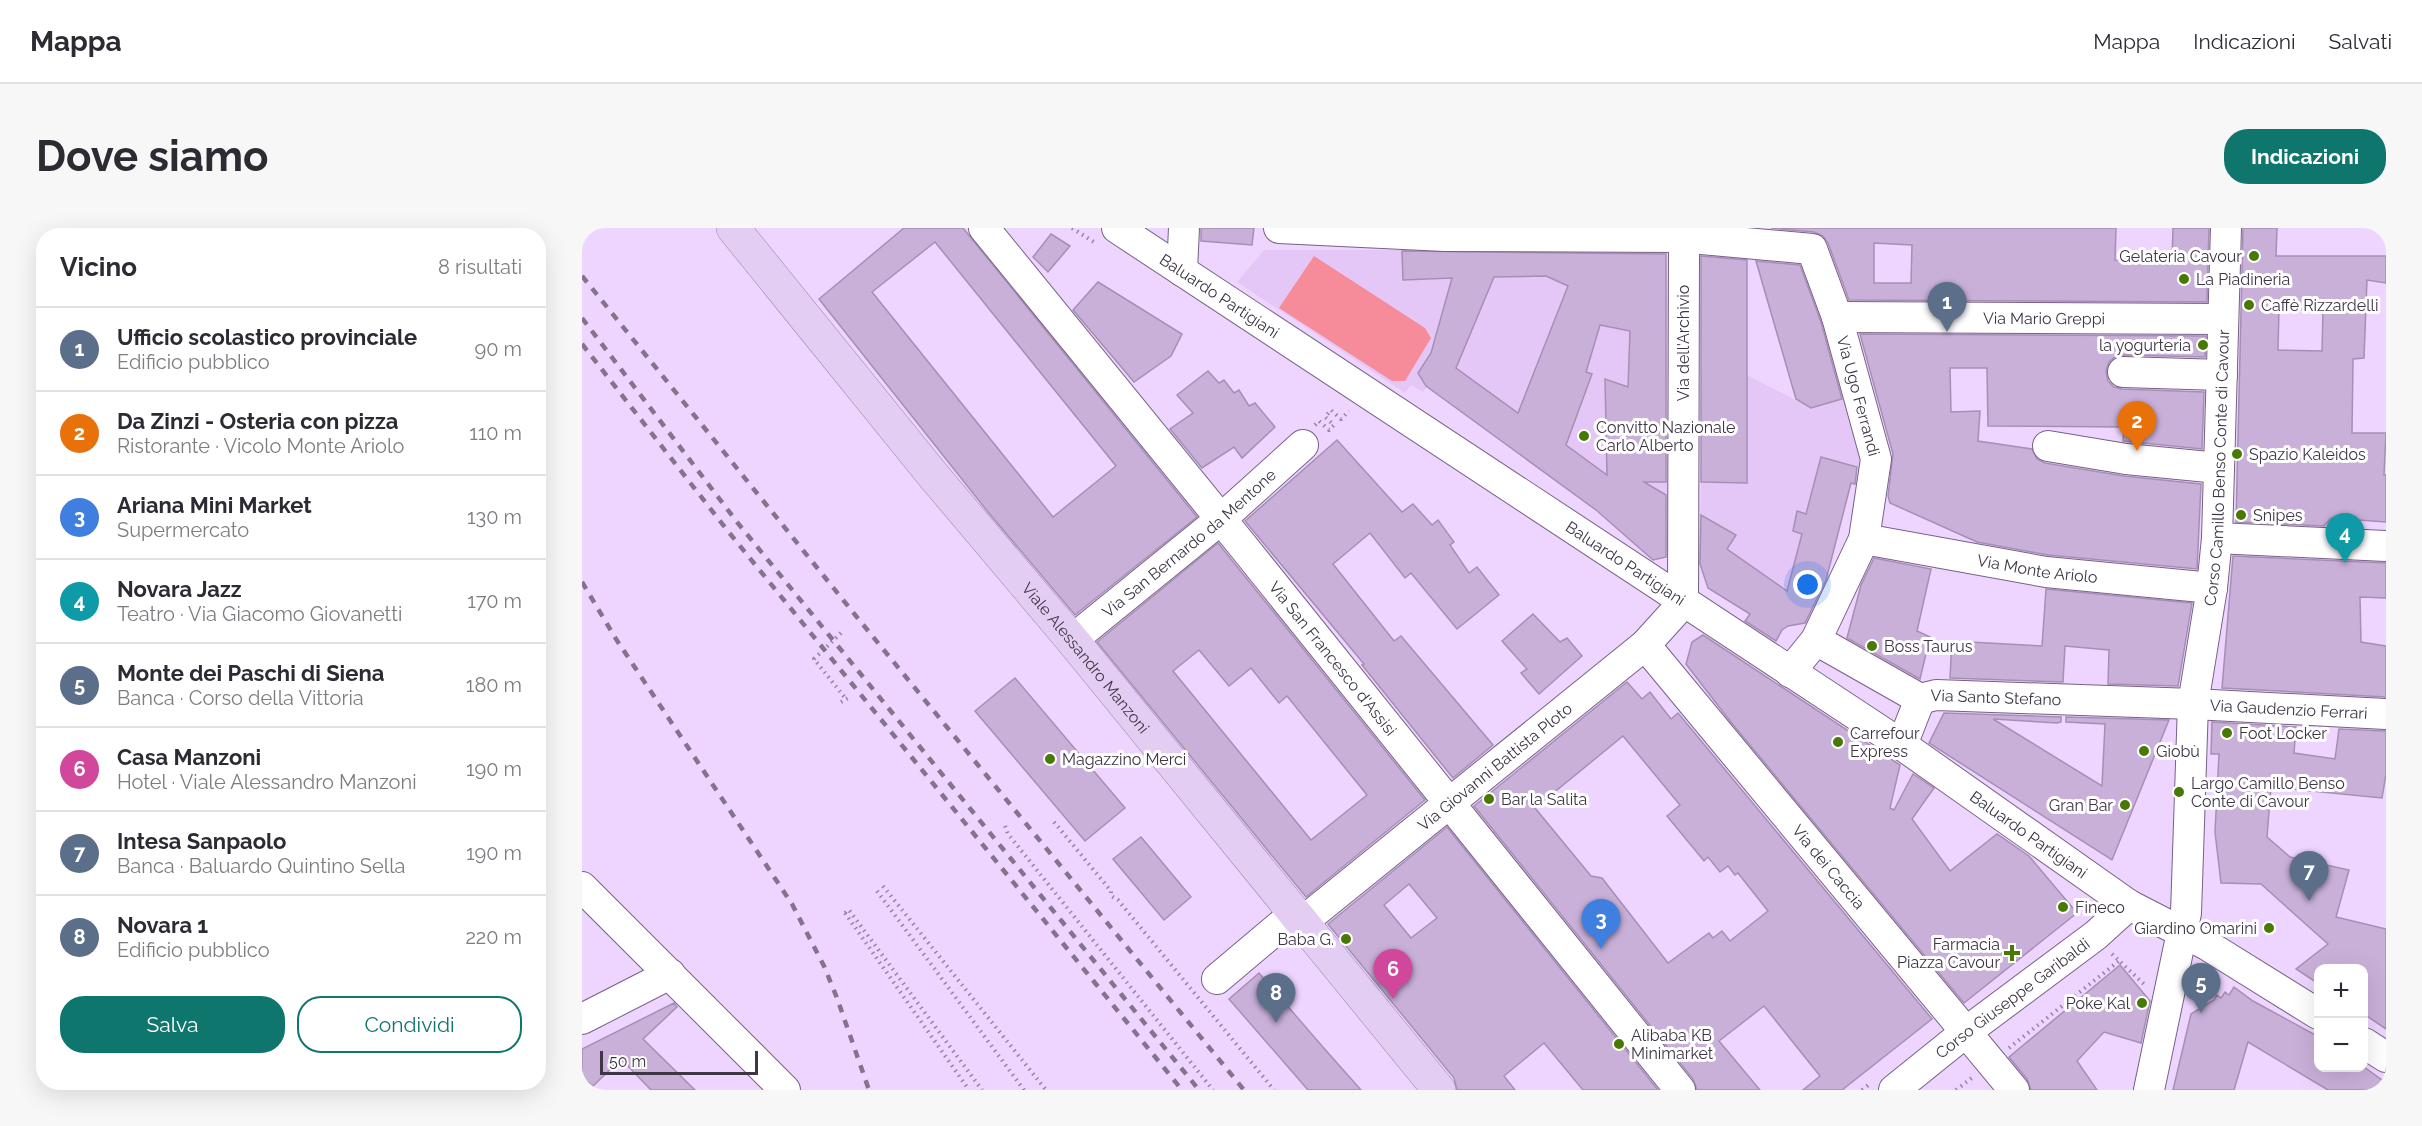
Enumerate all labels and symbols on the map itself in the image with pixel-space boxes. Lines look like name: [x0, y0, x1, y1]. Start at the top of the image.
place label: Gelateria Cavour: [2119, 247, 2242, 266]
marker: Gelateria Cavour: [2247, 249, 2261, 263]
street label: Baluardo Partigiani: [1156, 250, 1283, 342]
place label: La Piadineria: [2196, 270, 2290, 289]
marker: La Piadineria: [2177, 272, 2191, 286]
pin: 1: [1928, 282, 1966, 332]
street label: Via dell'Archivio: [1674, 285, 1693, 401]
place label: Caffè Rizzardelli: [2261, 296, 2378, 315]
marker: Caffè Rizzardelli: [2242, 298, 2256, 312]
street label: Via Mario Greppi: [1983, 309, 2105, 328]
street label: Corso Camillo Benso Conte di Cavour: [2200, 329, 2233, 607]
street label: Via Ugo Ferrandi: [1833, 334, 1884, 458]
place label: la yogurteria: [2099, 336, 2191, 355]
marker: la yogurteria: [2196, 338, 2210, 352]
pin: 2: [2118, 402, 2156, 451]
place label: Convitto Nazionale Carlo Alberto: [1596, 418, 1736, 455]
marker: Convitto Nazionale Carlo Alberto: [1577, 429, 1591, 443]
place label: Spazio Kaleidos: [2249, 445, 2366, 464]
marker: Spazio Kaleidos: [2230, 447, 2244, 461]
street label: Via San Bernardo da Mentone: [1099, 465, 1280, 621]
place label: Snipes: [2253, 506, 2303, 525]
marker: Snipes: [2234, 508, 2248, 522]
pin: 4: [2326, 514, 2364, 563]
street label: Baluardo Partigiani: [1562, 517, 1689, 610]
street label: Via Monte Ariolo: [1976, 551, 2098, 587]
your location: [1793, 570, 1822, 599]
street label: Via San Francesco d'Assisi: [1265, 577, 1400, 740]
street label: Viale Alessandro Manzoni: [1018, 579, 1153, 737]
place label: Boss Taurus: [1884, 637, 1973, 656]
marker: Boss Taurus: [1865, 639, 1879, 653]
street label: Via Santo Stefano: [1930, 686, 2062, 709]
street label: Via Gaudenzio Ferrari: [2209, 696, 2368, 723]
street label: Via Giovanni Battista Ploto: [1414, 699, 1576, 835]
place label: Carrefour Express: [1850, 724, 1920, 761]
place label: Foot Locker: [2239, 724, 2327, 743]
marker: Foot Locker: [2220, 726, 2234, 740]
marker: Carrefour Express: [1831, 735, 1845, 749]
place label: Giobù: [2156, 742, 2200, 761]
marker: Giobù: [2137, 744, 2151, 758]
place label: Magazzino Merci: [1062, 750, 1186, 769]
marker: Magazzino Merci: [1043, 752, 1057, 766]
place label: Largo Camillo Benso Conte di Cavour: [2191, 774, 2345, 811]
marker: Largo Camillo Benso Conte di Cavour: [2172, 785, 2186, 799]
street label: Baluardo Partigiani: [1966, 787, 2091, 883]
place label: Bar la Salita: [1501, 790, 1587, 809]
marker: Bar la Salita: [1482, 792, 1496, 806]
place label: Gran Bar: [2049, 796, 2113, 815]
marker: Gran Bar: [2118, 798, 2132, 812]
street label: Via dei Caccia: [1788, 821, 1869, 913]
pin: 7: [2290, 852, 2328, 901]
place label: Fineco: [2075, 898, 2125, 917]
pin: 3: [1582, 900, 1620, 949]
marker: Fineco: [2056, 900, 2070, 914]
place label: Giardino Omarini: [2134, 919, 2257, 938]
marker: Giardino Omarini: [2262, 921, 2276, 935]
place label: Baba G.: [1277, 930, 1334, 949]
marker: Baba G.: [1339, 932, 1353, 946]
street label: Corso Giuseppe Garibaldi: [1932, 934, 2093, 1063]
place label: Farmacia Piazza Cavour: [1897, 935, 2000, 972]
marker: Farmacia Piazza Cavour: [2005, 946, 2019, 960]
pin: 6: [1374, 950, 1412, 999]
pin: 5: [2182, 964, 2220, 1013]
pin: 8: [1256, 974, 1296, 1023]
place label: Poke Kal: [2066, 994, 2131, 1013]
marker: Poke Kal: [2135, 996, 2149, 1010]
place label: Alibaba KB Minimarket: [1631, 1026, 1714, 1063]
marker: Alibaba KB Minimarket: [1612, 1037, 1626, 1051]
scale bar: [600, 1048, 758, 1076]

